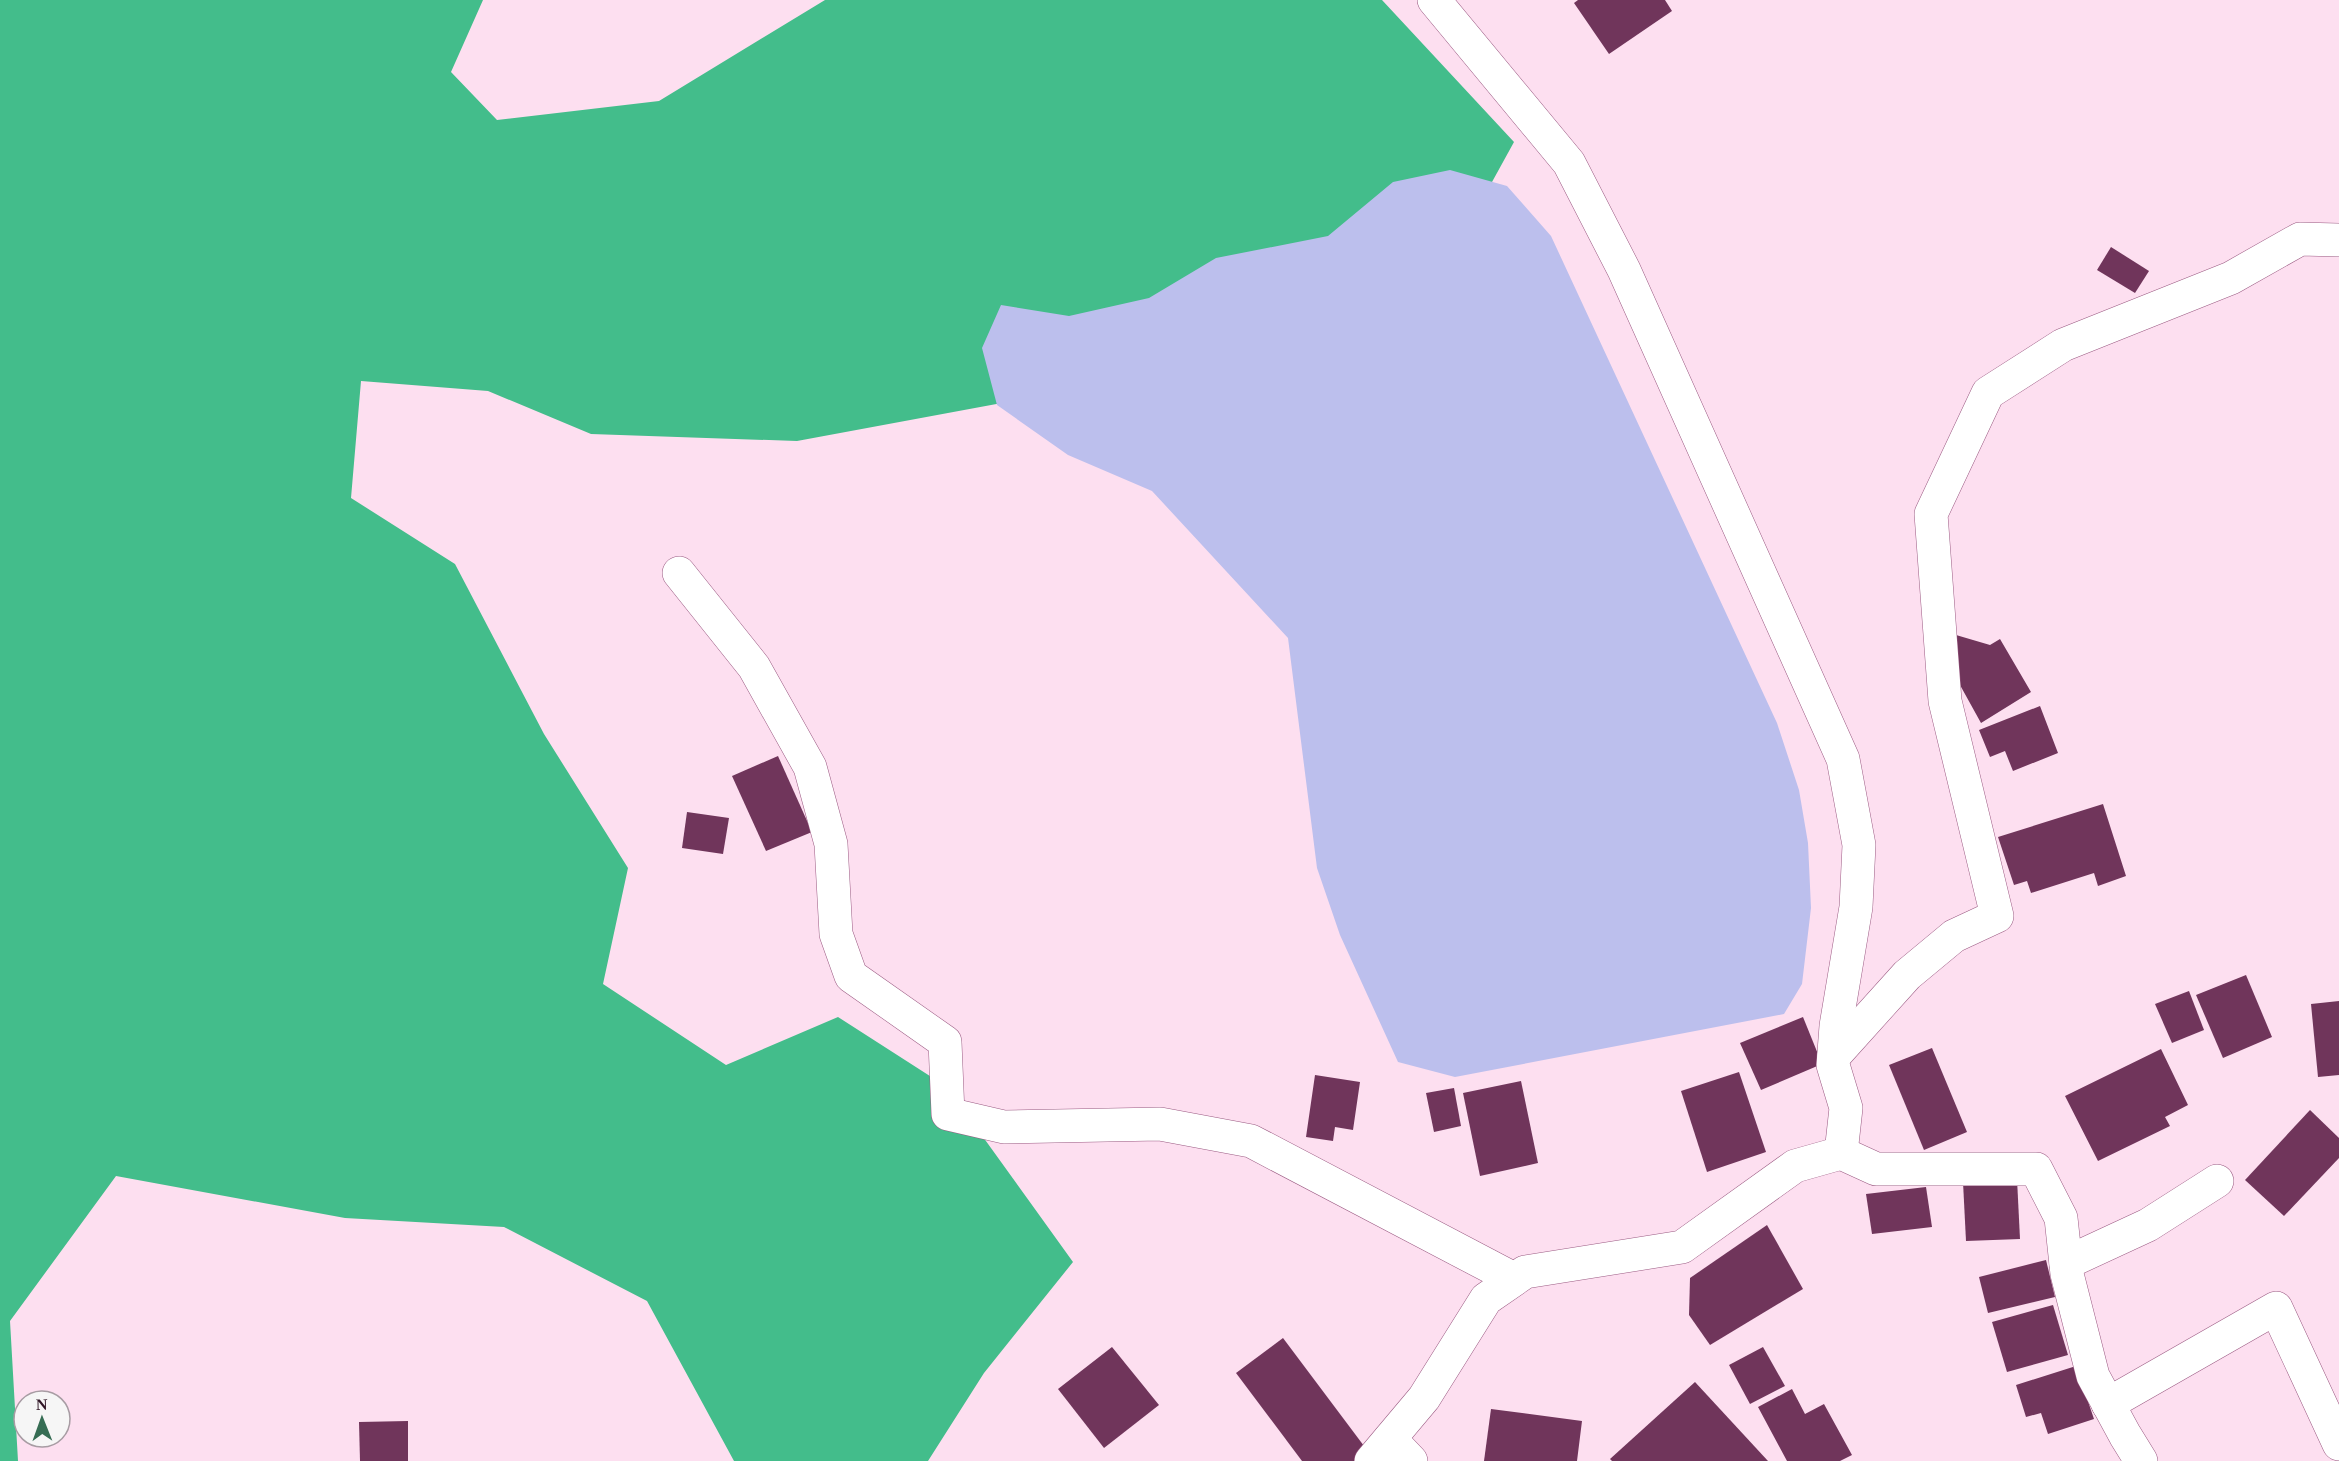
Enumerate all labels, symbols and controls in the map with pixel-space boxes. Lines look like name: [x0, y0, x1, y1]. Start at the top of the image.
north arrow: [12, 1389, 72, 1449]
text: N: [36, 1396, 48, 1413]

